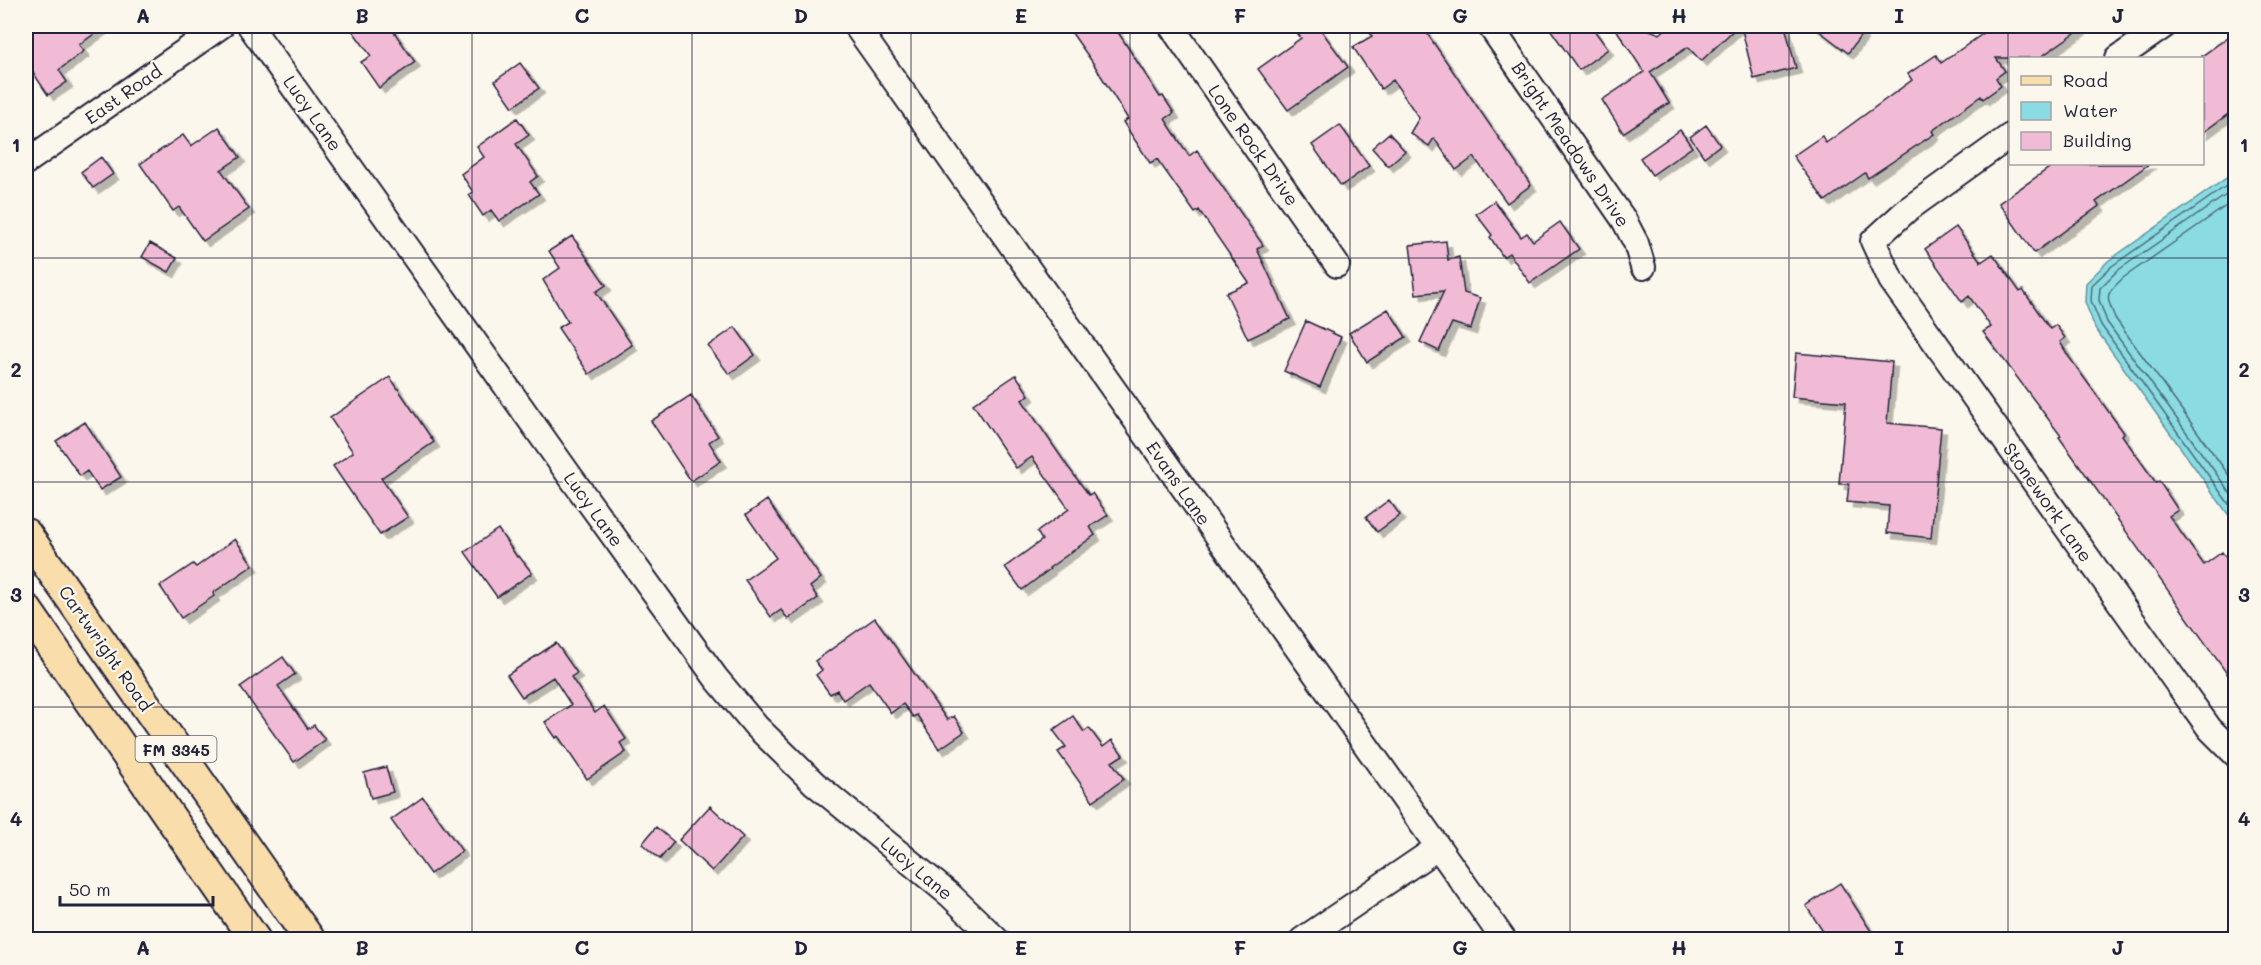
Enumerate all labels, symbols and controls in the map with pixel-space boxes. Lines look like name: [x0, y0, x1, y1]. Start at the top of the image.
text: A: [136, 2, 150, 28]
text: B: [355, 2, 369, 28]
text: C: [575, 2, 590, 28]
text: D: [794, 2, 808, 28]
text: E: [1015, 2, 1027, 28]
text: F: [1234, 2, 1247, 28]
text: G: [1452, 2, 1468, 28]
text: H: [1671, 2, 1687, 28]
text: I: [1894, 2, 1904, 28]
text: J: [2111, 2, 2125, 28]
street label: Bright Meadows Drive: [1507, 57, 1635, 231]
legend: [2009, 57, 2204, 165]
street label: East Road: [80, 59, 166, 129]
text: Road: [2063, 68, 2108, 92]
street label: Lucy Lane: [278, 71, 348, 155]
street label: Lone Rock Drive: [1203, 80, 1305, 210]
text: Water: [2063, 98, 2118, 122]
text: Building: [2063, 128, 2131, 152]
text: 1: [12, 131, 20, 157]
text: 1: [2240, 131, 2248, 157]
text: 2: [10, 356, 22, 382]
text: 2: [2238, 356, 2250, 382]
street label: Evans Lane: [1141, 436, 1217, 530]
street label: Stonework Lane: [1998, 438, 2098, 566]
street label: Lucy Lane: [559, 467, 629, 551]
street label: Cartwright Road: [54, 580, 158, 716]
text: 3: [10, 581, 22, 607]
text: 3: [2238, 581, 2250, 607]
road number: FM 3345: [136, 736, 216, 762]
text: 4: [10, 805, 23, 831]
text: 4: [2238, 805, 2251, 831]
street label: Lucy Lane: [876, 831, 958, 905]
scale bar: [60, 869, 213, 907]
text: 50 m: [69, 877, 111, 901]
text: A: [136, 934, 150, 960]
text: B: [355, 934, 369, 960]
text: C: [575, 934, 590, 960]
text: D: [794, 934, 808, 960]
text: E: [1015, 934, 1027, 960]
text: F: [1234, 934, 1247, 960]
text: G: [1452, 934, 1468, 960]
text: H: [1671, 934, 1687, 960]
text: I: [1894, 934, 1904, 960]
text: J: [2111, 934, 2125, 960]

